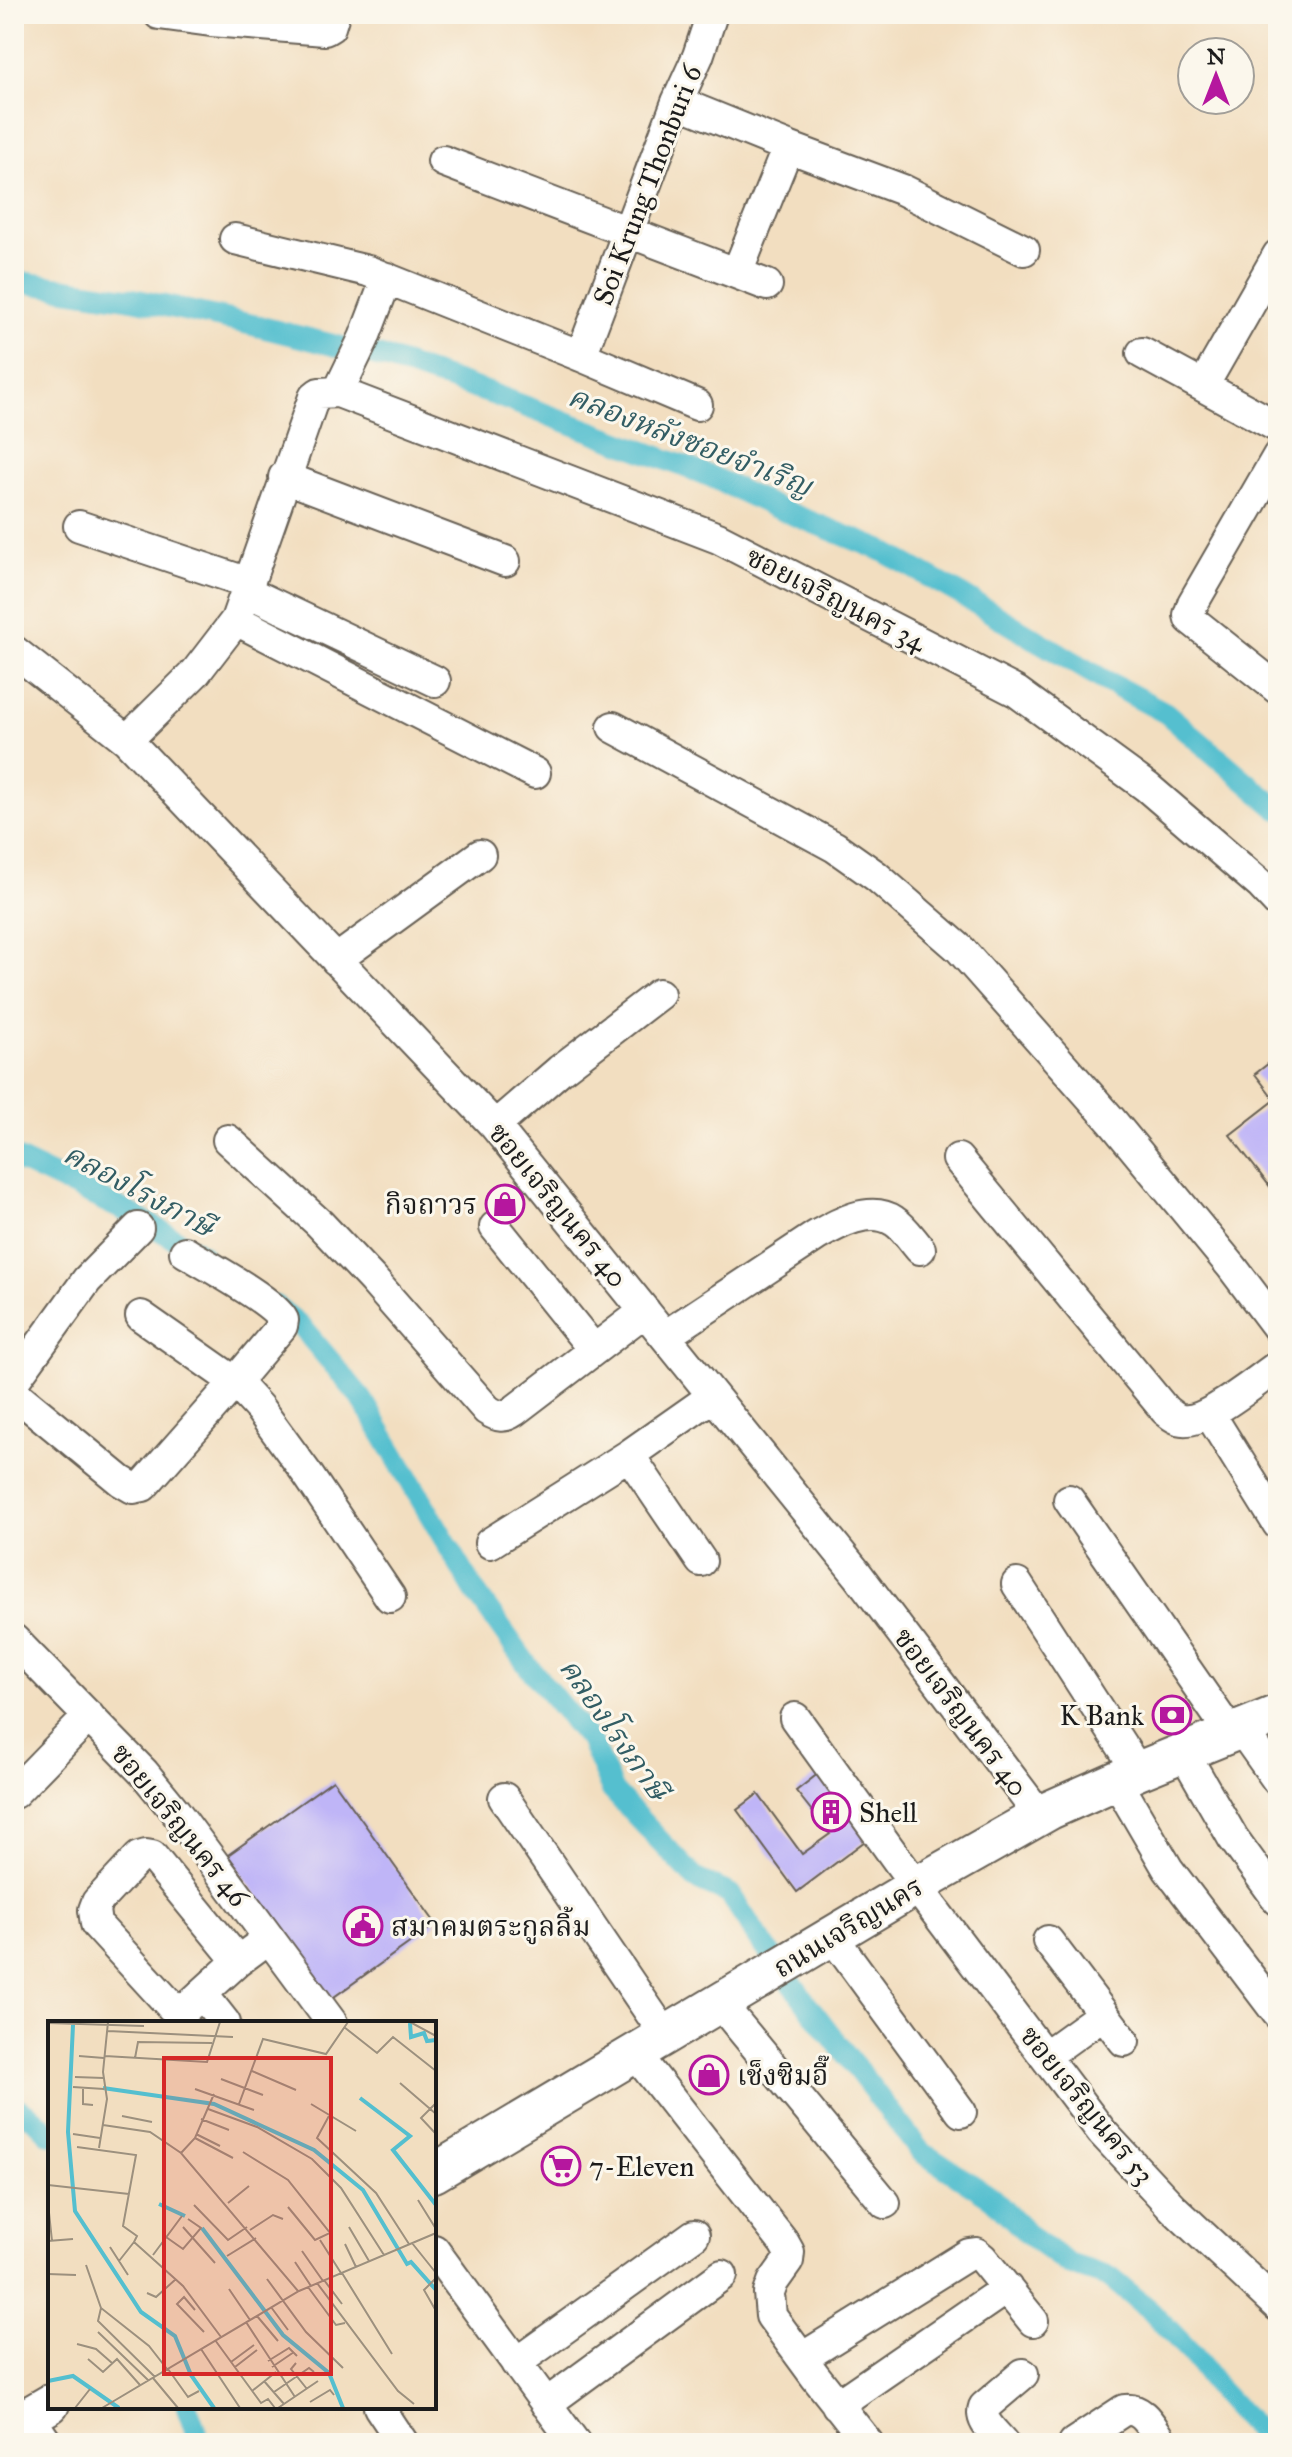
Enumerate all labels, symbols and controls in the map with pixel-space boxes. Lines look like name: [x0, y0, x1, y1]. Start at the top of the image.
north arrow: [1176, 36, 1256, 116]
text: N: [1207, 43, 1226, 70]
street label: Soi Krung Thonburi 6: [585, 58, 710, 310]
water label: คลองหลังซอยจำเริญ: [563, 378, 819, 505]
street label: ซอยเจริญนคร 34: [740, 539, 933, 660]
street label: ซอยเจริญนคร 40: [481, 1115, 635, 1295]
water label: คลองโรงภาษี: [57, 1133, 225, 1246]
shop icon: กิจถาวร: [484, 1183, 526, 1225]
place label: กิจถาวร: [385, 1187, 477, 1222]
street label: ซอยเจริญนคร 40: [886, 1621, 1036, 1803]
water label: คลองโรงภาษี: [552, 1649, 680, 1810]
bank icon: K Bank: [1151, 1694, 1193, 1736]
place label: K Bank: [1060, 1698, 1144, 1733]
street label: ซอยเจริญนคร 46: [103, 1736, 258, 1915]
building icon: Shell: [810, 1791, 852, 1833]
place label: Shell: [859, 1795, 918, 1830]
street label: ถนนเจริญนคร: [767, 1869, 929, 1985]
public building icon: สมาคมตระกูลลิ้ม: [342, 1905, 384, 1947]
place label: สมาคมตระกูลลิ้ม: [391, 1906, 591, 1945]
street label: ซอยเจริญนคร 53: [1012, 2018, 1162, 2192]
inset map: [48, 2021, 436, 2409]
shop icon: เช็งซิมอี๊: [688, 2054, 730, 2096]
place label: เช็งซิมอี๊: [737, 2055, 830, 2093]
supermarket icon: 7-Eleven: [540, 2145, 582, 2187]
place label: 7-Eleven: [589, 2149, 694, 2184]

